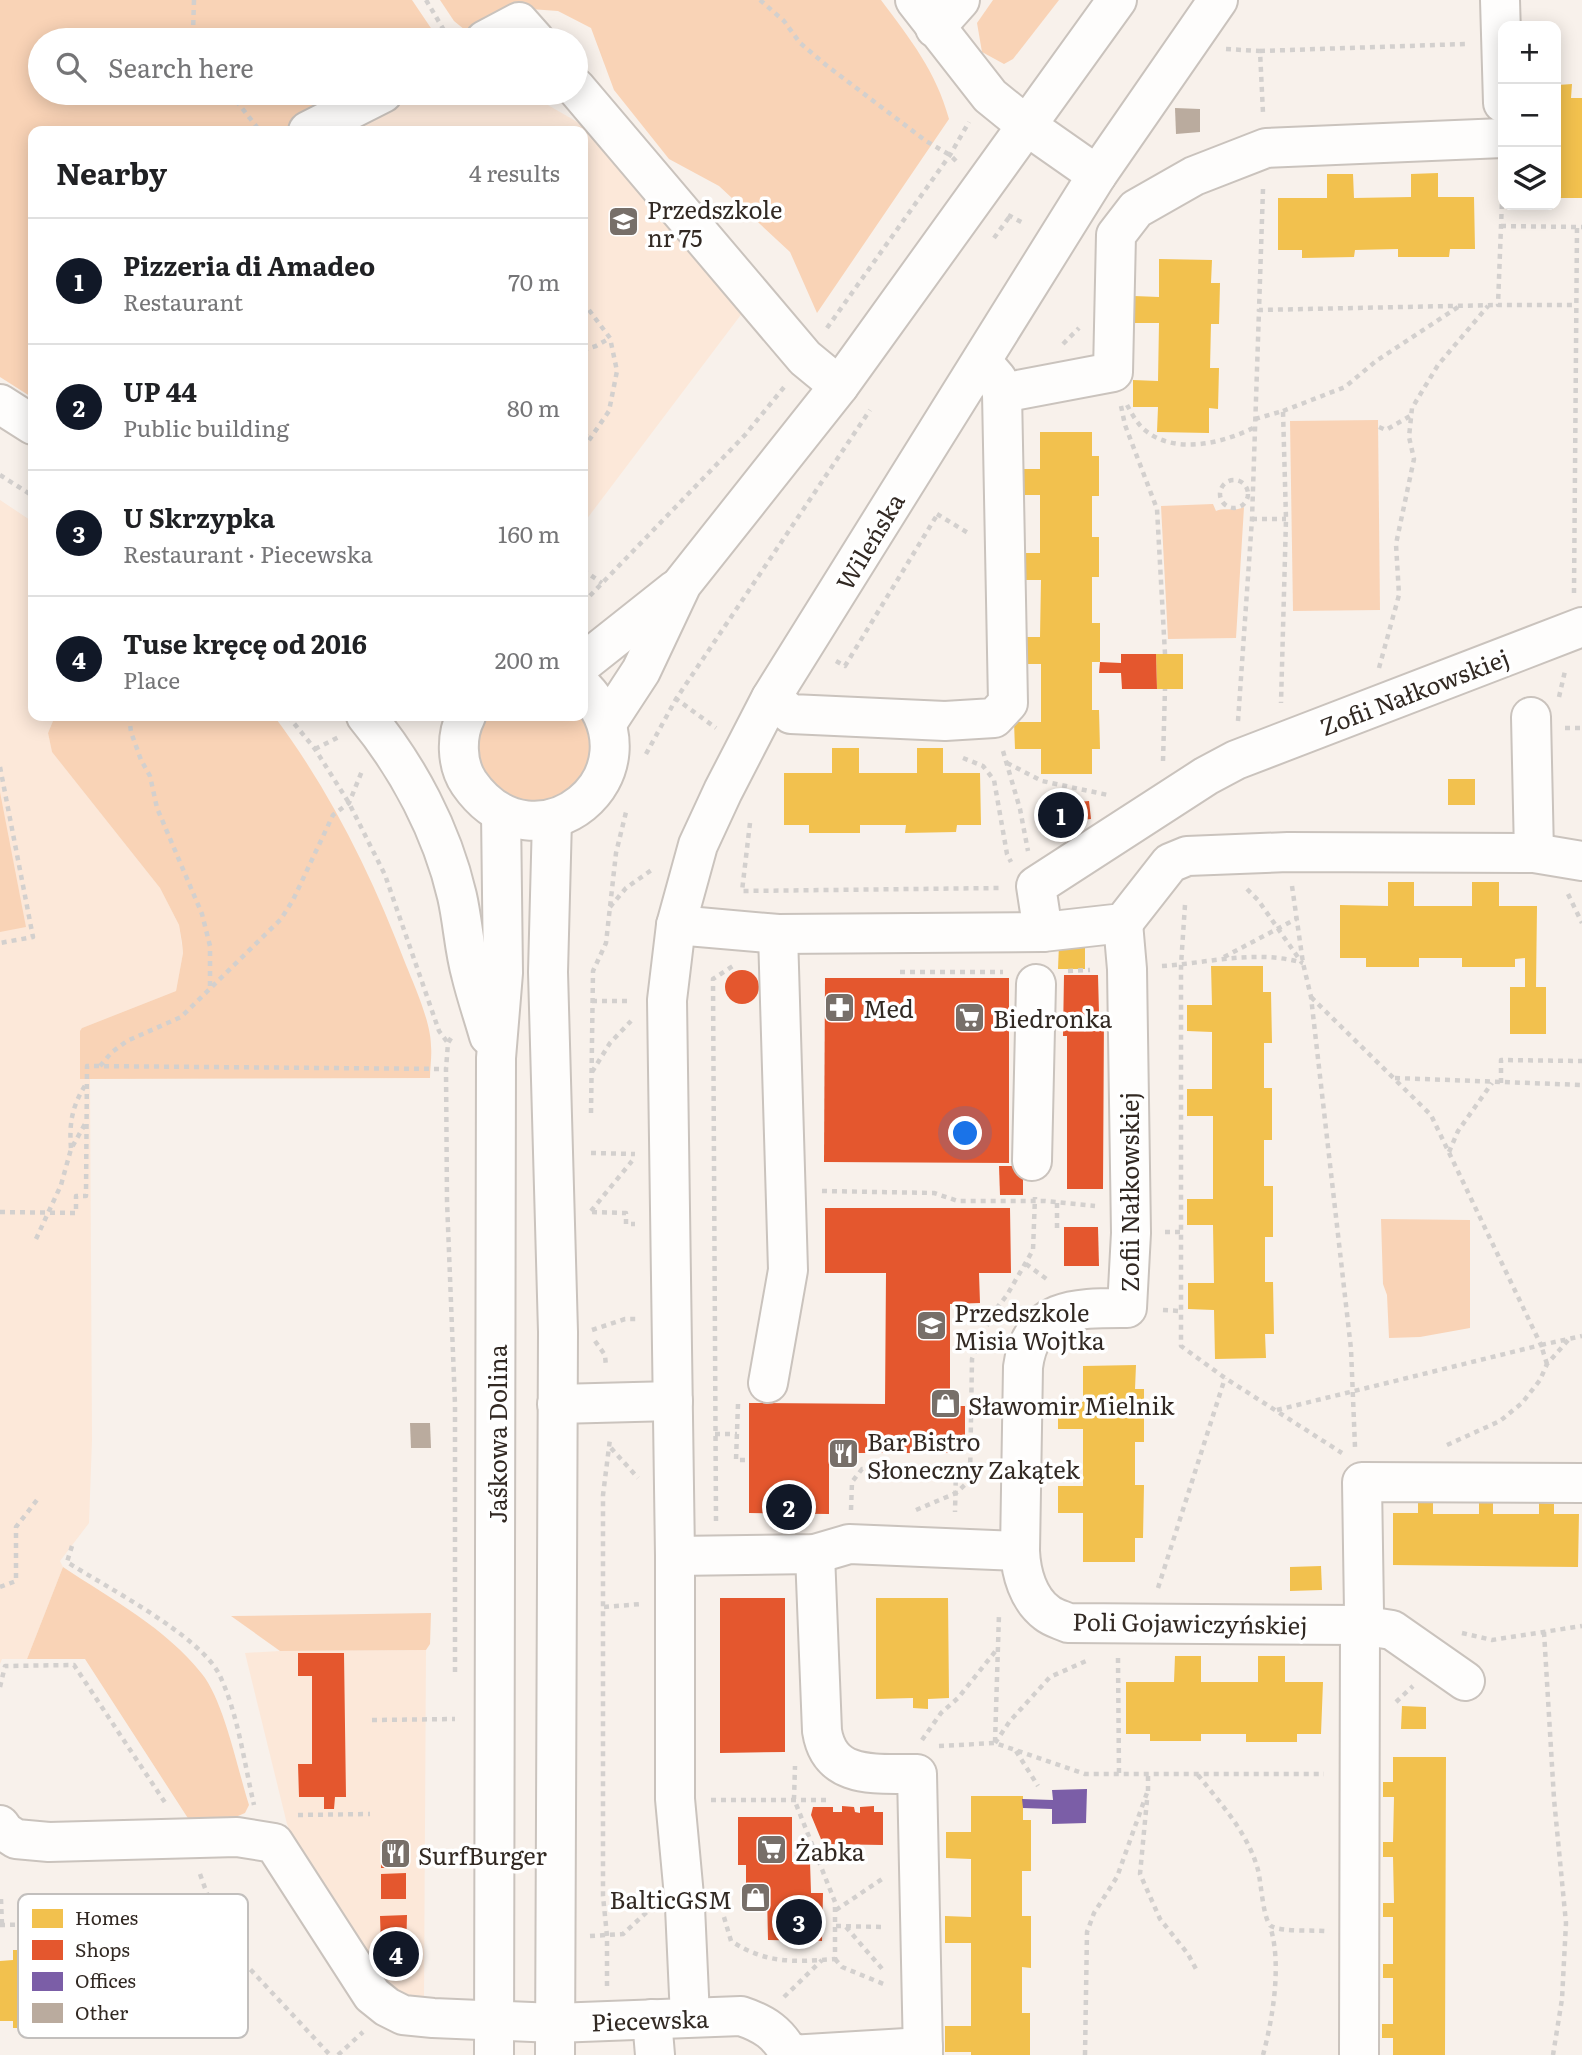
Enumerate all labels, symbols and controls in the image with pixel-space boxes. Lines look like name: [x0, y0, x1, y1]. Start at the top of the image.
map controls: [1498, 21, 1561, 210]
button: +: [1498, 21, 1561, 84]
search box: [28, 28, 588, 105]
text: Search here: [108, 47, 254, 86]
icon: search: [52, 48, 90, 86]
button: −: [1498, 84, 1561, 147]
button: layers: [1498, 147, 1561, 210]
text: Nearby: [56, 150, 167, 194]
text: 4 results: [469, 155, 560, 189]
place label: Przedszkole nr 75: [647, 191, 782, 254]
school or university icon: Przedszkole nr 75: [607, 205, 641, 239]
text: Pizzeria di Amadeo: [123, 245, 375, 284]
text: 1: [74, 264, 84, 298]
text: 70 m: [508, 264, 560, 298]
text: Restaurant: [123, 284, 243, 318]
text: UP 44: [123, 371, 197, 410]
text: 2: [73, 390, 85, 424]
text: 80 m: [507, 390, 560, 424]
text: Public building: [123, 410, 289, 444]
street label: Wileńska: [826, 486, 912, 596]
text: U Skrzypka: [123, 497, 275, 536]
text: 3: [73, 516, 85, 550]
text: 160 m: [498, 516, 560, 550]
text: Restaurant · Piecewska: [123, 536, 373, 570]
text: Tuse kręcę od 2016: [123, 623, 367, 662]
street label: Zofii Nałkowskiej: [1314, 639, 1514, 743]
text: 4: [72, 642, 86, 676]
text: 200 m: [495, 642, 560, 676]
text: Place: [123, 662, 180, 696]
pin: 1: [1038, 789, 1084, 841]
pharmacy icon: Med: [823, 990, 857, 1024]
place label: Med: [863, 990, 914, 1025]
supermarket icon: Biedronka: [953, 1000, 987, 1034]
place label: Biedronka: [993, 1000, 1112, 1035]
street label: Zofii Nałkowskiej: [1111, 1092, 1146, 1292]
your location: [948, 1116, 982, 1150]
place label: Przedszkole Misia Wojtka: [954, 1294, 1105, 1357]
school or university icon: Przedszkole Misia Wojtka: [914, 1308, 948, 1342]
street label: Jaśkowa Dolina: [479, 1344, 514, 1524]
shop icon: Sławomir Mielnik: [928, 1387, 962, 1421]
place label: Sławomir Mielnik: [968, 1387, 1175, 1422]
place label: Bar Bistro Słoneczny Zakątek: [867, 1423, 1080, 1486]
restaurant icon: Bar Bistro Słoneczny Zakątek: [827, 1437, 861, 1471]
pin: 2: [766, 1481, 812, 1533]
street label: Poli Gojawiczyńskiej: [1072, 1602, 1308, 1642]
supermarket icon: Żabka: [755, 1833, 789, 1867]
place label: Żabka: [795, 1833, 865, 1868]
restaurant icon: SurfBurger: [378, 1837, 412, 1871]
place label: SurfBurger: [418, 1837, 548, 1872]
place label: BalticGSM: [610, 1881, 732, 1916]
shop icon: BalticGSM: [738, 1881, 772, 1915]
legend: [18, 1894, 248, 2038]
pin: 3: [776, 1896, 822, 1948]
text: Homes: [75, 1903, 139, 1931]
pin: 4: [373, 1928, 419, 1980]
text: Shops: [75, 1935, 130, 1963]
text: Offices: [75, 1966, 136, 1994]
text: Other: [75, 1998, 128, 2026]
street label: Piecewska: [590, 1999, 710, 2039]

